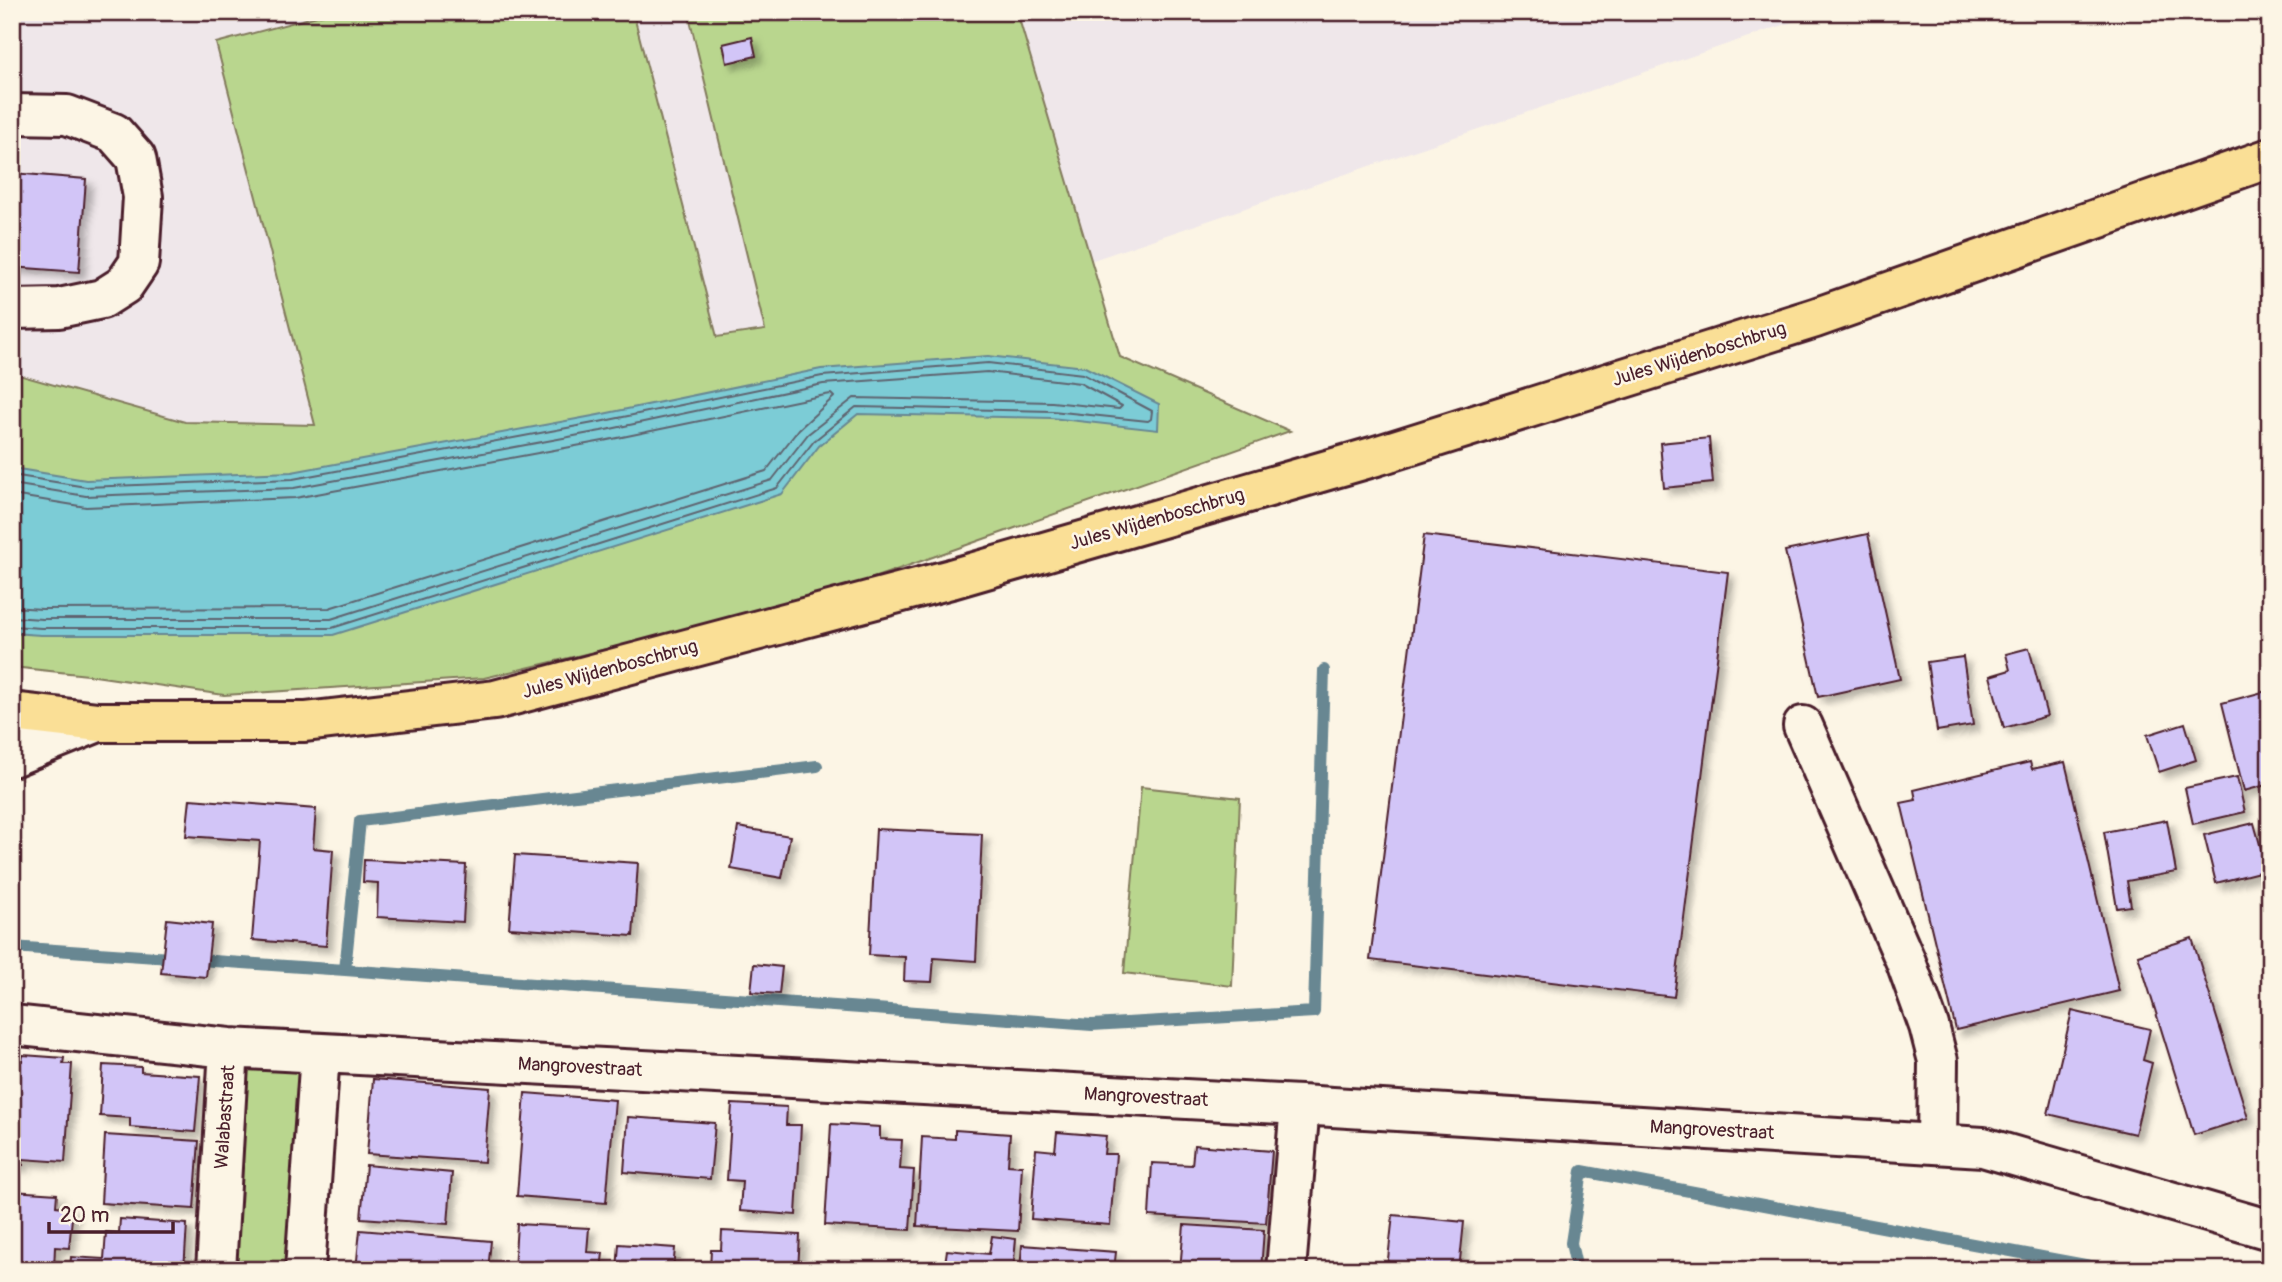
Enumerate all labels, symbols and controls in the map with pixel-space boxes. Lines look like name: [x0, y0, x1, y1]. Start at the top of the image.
street label: Jules Wijdenboschbrug: [1609, 316, 1789, 392]
street label: Jules Wijdenboschbrug: [1067, 483, 1247, 555]
street label: Jules Wijdenboschbrug: [520, 634, 700, 704]
street label: Mangrovestraat: [517, 1052, 643, 1082]
street label: Walabastraat: [209, 1064, 241, 1170]
street label: Mangrovestraat: [1083, 1082, 1209, 1112]
street label: Mangrovestraat: [1649, 1115, 1775, 1145]
scale bar: [49, 1191, 173, 1235]
text: 20 m: [60, 1202, 109, 1229]

